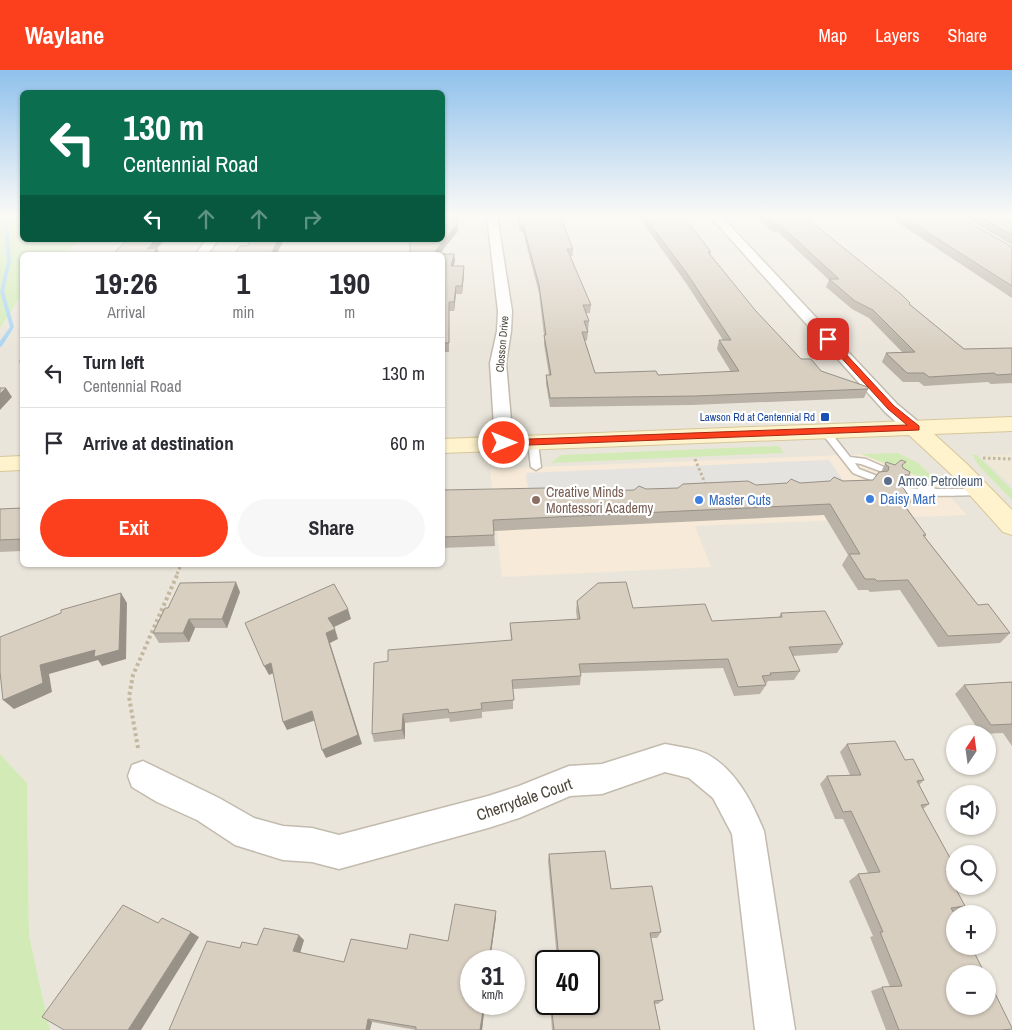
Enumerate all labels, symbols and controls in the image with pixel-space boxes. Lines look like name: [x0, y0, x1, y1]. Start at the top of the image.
text: Waylane: [25, 19, 104, 51]
text: Map: [819, 23, 847, 48]
text: Layers: [875, 23, 920, 48]
text: Share: [948, 23, 987, 48]
text: 130 m: [123, 104, 204, 151]
icon: left: [40, 110, 105, 175]
text: Centennial Road: [123, 149, 258, 179]
icon: left: [139, 205, 167, 233]
icon: ahead: [192, 205, 220, 233]
icon: ahead: [245, 205, 273, 233]
icon: right: [298, 205, 326, 233]
text: 19:26: [95, 263, 158, 303]
text: 1: [237, 263, 250, 303]
text: 190: [329, 263, 370, 303]
text: Arrival: [107, 301, 145, 323]
text: min: [232, 301, 254, 323]
text: m: [344, 301, 355, 323]
street label: Closson Drive: [493, 315, 511, 373]
pin: [807, 318, 849, 360]
icon: arrive: [814, 325, 842, 353]
text: Turn left: [83, 349, 144, 375]
icon: left: [40, 359, 68, 387]
text: 130 m: [382, 360, 425, 386]
text: Centennial Road: [83, 375, 181, 397]
place label: Lawson Rd at Centennial Rd: [700, 410, 815, 424]
marker: Lawson Rd at Centennial Rd: [819, 411, 831, 423]
position arrow: [477, 416, 529, 468]
icon: arrive: [40, 429, 68, 457]
text: Arrive at destination: [83, 430, 234, 456]
text: 60 m: [390, 430, 425, 456]
place label: Amco Petroleum: [897, 472, 983, 490]
marker: Amco Petroleum: [882, 475, 894, 487]
place label: Creative Minds Montessori Academy: [546, 483, 653, 517]
place label: Daisy Mart: [880, 490, 936, 508]
place label: Master Cuts: [709, 491, 771, 509]
marker: Daisy Mart: [864, 493, 876, 505]
marker: Creative Minds Montessori Academy: [530, 494, 542, 506]
marker: Master Cuts: [693, 494, 705, 506]
button: Exit: [40, 499, 228, 557]
button: Share: [238, 499, 425, 557]
north arrow: [946, 725, 996, 775]
map controls: [946, 725, 996, 1015]
street label: Cherrydale Court: [473, 772, 575, 826]
button: sound: [946, 785, 996, 835]
button: search: [946, 845, 996, 895]
button: +: [946, 905, 996, 955]
speed limit sign: 40: [535, 950, 600, 1015]
text: 31: [481, 959, 504, 993]
button: −: [946, 965, 996, 1015]
text: km/h: [482, 987, 503, 1003]

